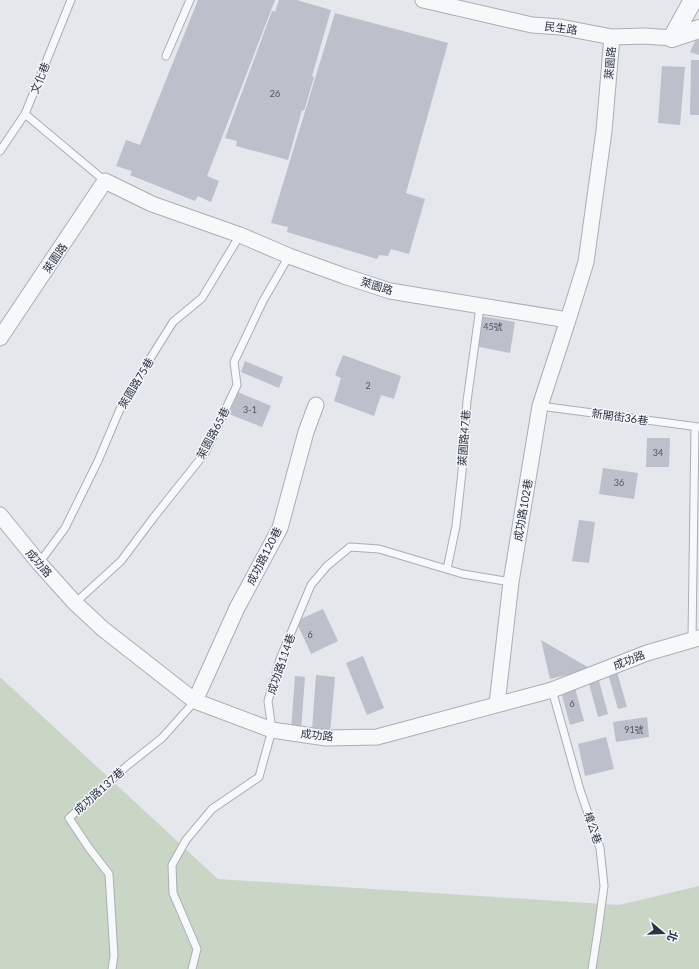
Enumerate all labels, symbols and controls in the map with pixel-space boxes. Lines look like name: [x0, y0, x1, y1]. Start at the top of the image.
street label: 民生路: [544, 19, 578, 36]
street label: 萊園路: [602, 46, 617, 80]
street label: 文化巷: [27, 60, 52, 96]
house number: 26: [270, 88, 280, 99]
street label: 萊園路: [40, 240, 69, 275]
street label: 萊園路: [359, 274, 395, 297]
house number: 45號: [483, 321, 503, 332]
street label: 萊園路75巷: [115, 355, 156, 410]
house number: 2: [365, 380, 371, 391]
house number: 3-1: [243, 404, 257, 415]
street label: 萊園路65巷: [193, 405, 232, 461]
street label: 新開街36巷: [591, 406, 649, 427]
street label: 萊園路47巷: [455, 409, 472, 467]
house number: 34: [653, 447, 663, 458]
house number: 36: [614, 477, 624, 488]
street label: 成功路102巷: [511, 478, 534, 542]
street label: 成功路120巷: [243, 525, 284, 587]
street label: 成功路: [24, 546, 55, 579]
house number: 6: [307, 629, 313, 640]
street label: 成功路114巷: [264, 632, 297, 696]
street label: 成功路: [611, 648, 647, 672]
house number: 6: [569, 698, 575, 709]
house number: 91號: [624, 724, 644, 735]
street label: 成功路: [300, 726, 334, 743]
street label: 成功路137巷: [71, 765, 126, 817]
street label: 樟公巷: [582, 810, 605, 846]
north arrow: [643, 913, 683, 953]
text: 北: [665, 929, 681, 944]

